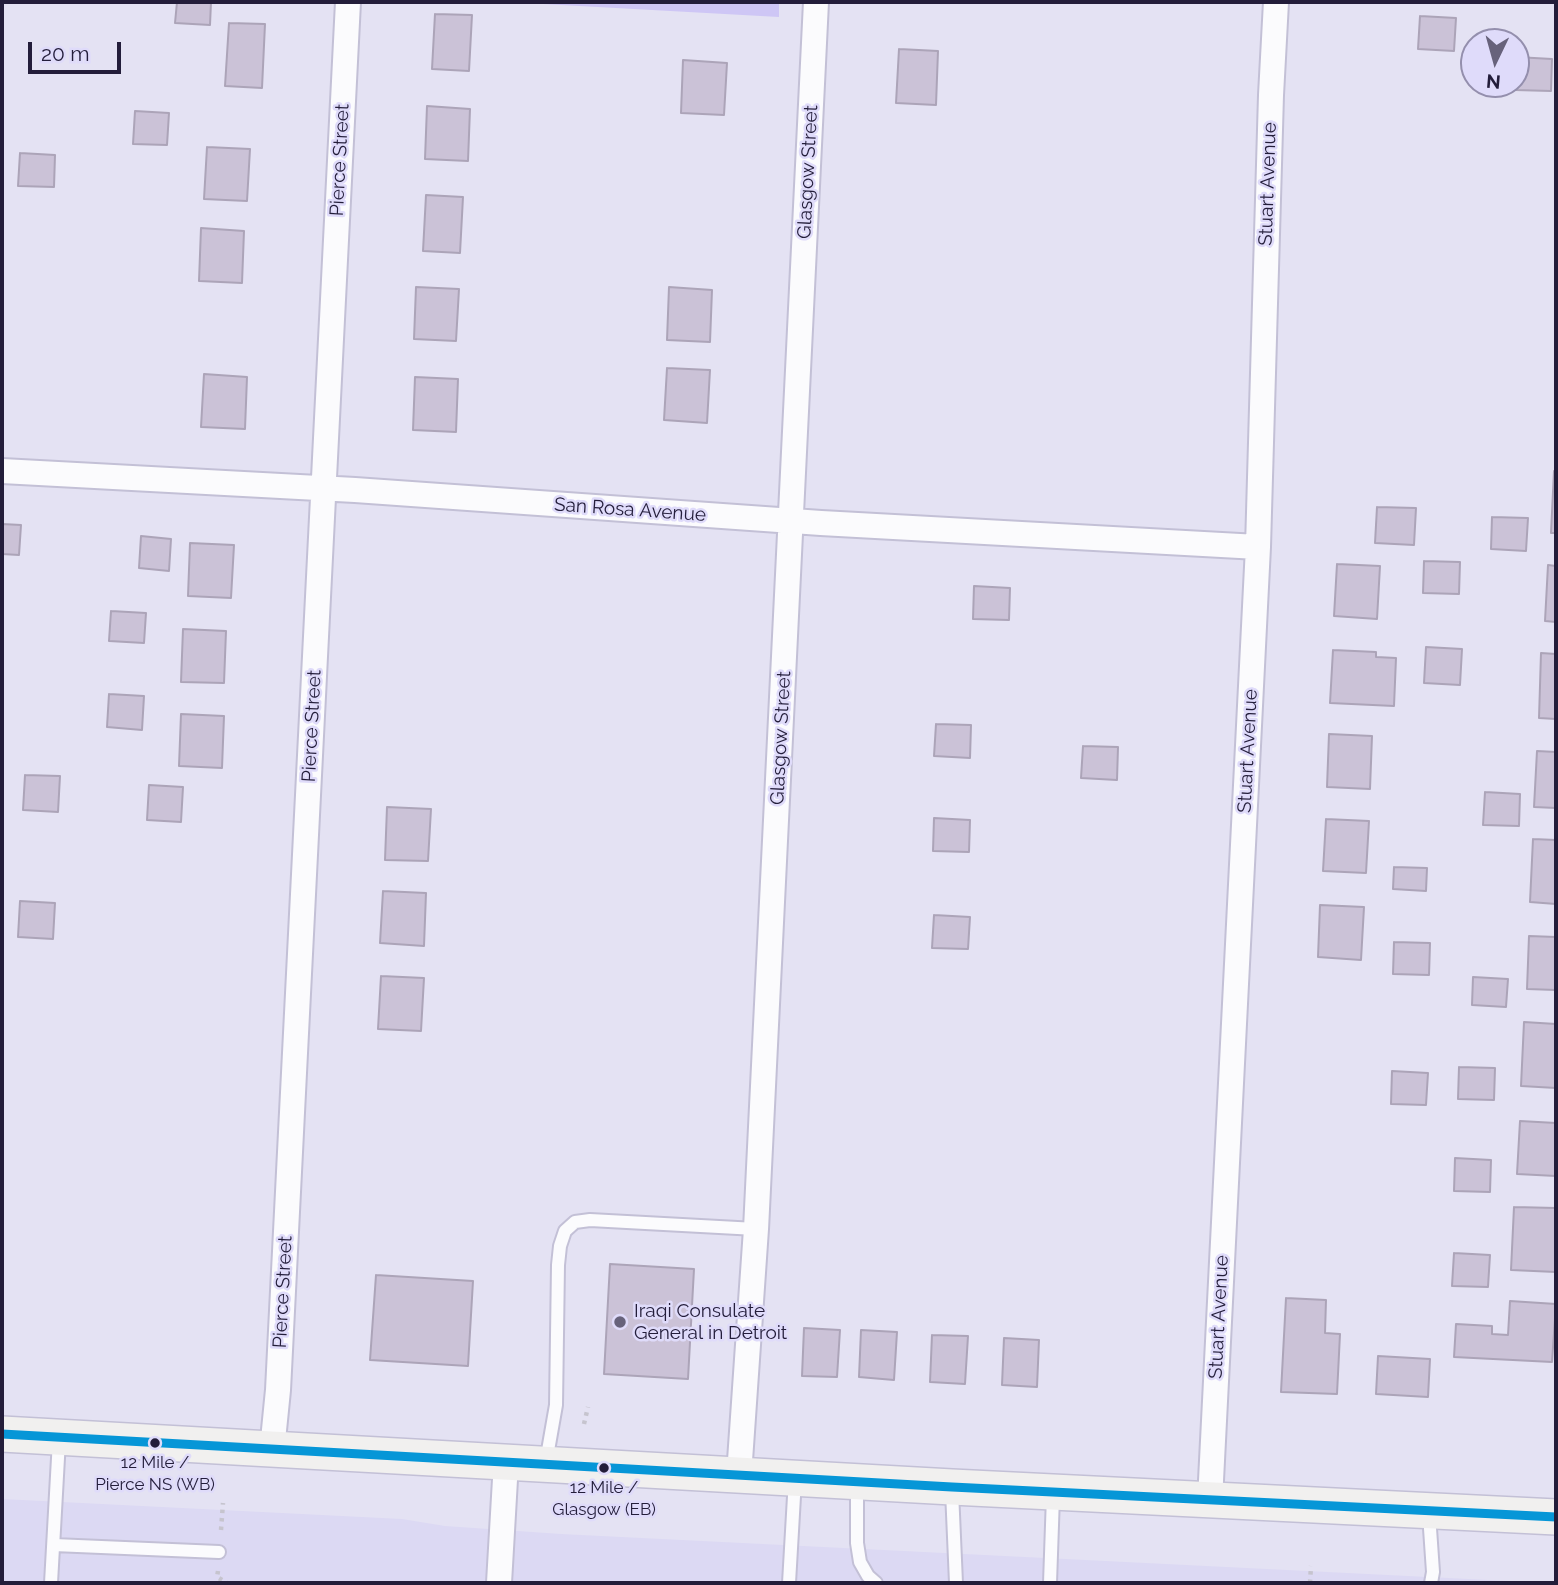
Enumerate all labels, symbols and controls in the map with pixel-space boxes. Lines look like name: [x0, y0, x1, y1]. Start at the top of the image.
scale bar: [32, 28, 124, 72]
north arrow: [1460, 28, 1530, 98]
text: 20 m: [41, 41, 89, 66]
text: N: [1485, 70, 1502, 94]
street label: Pierce Street: [326, 103, 354, 217]
street label: Glasgow Street: [793, 105, 823, 239]
street label: Stuart Avenue: [1254, 122, 1282, 246]
street label: San Rosa Avenue: [553, 493, 707, 527]
street label: Pierce Street: [298, 669, 326, 783]
street label: Glasgow Street: [766, 671, 796, 805]
street label: Stuart Avenue: [1233, 689, 1263, 813]
street label: Pierce Street: [269, 1235, 297, 1349]
street label: Stuart Avenue: [1204, 1255, 1234, 1379]
place label: Iraqi Consulate General in Detroit: [634, 1300, 787, 1344]
marker: Iraqi Consulate General in Detroit: [612, 1314, 628, 1330]
marker: 12 Mile / Pierce NS (WB): [148, 1436, 162, 1450]
place label: 12 Mile / Pierce NS (WB): [95, 1453, 215, 1493]
marker: 12 Mile / Glasgow (EB): [597, 1461, 611, 1475]
place label: 12 Mile / Glasgow (EB): [552, 1478, 656, 1518]

